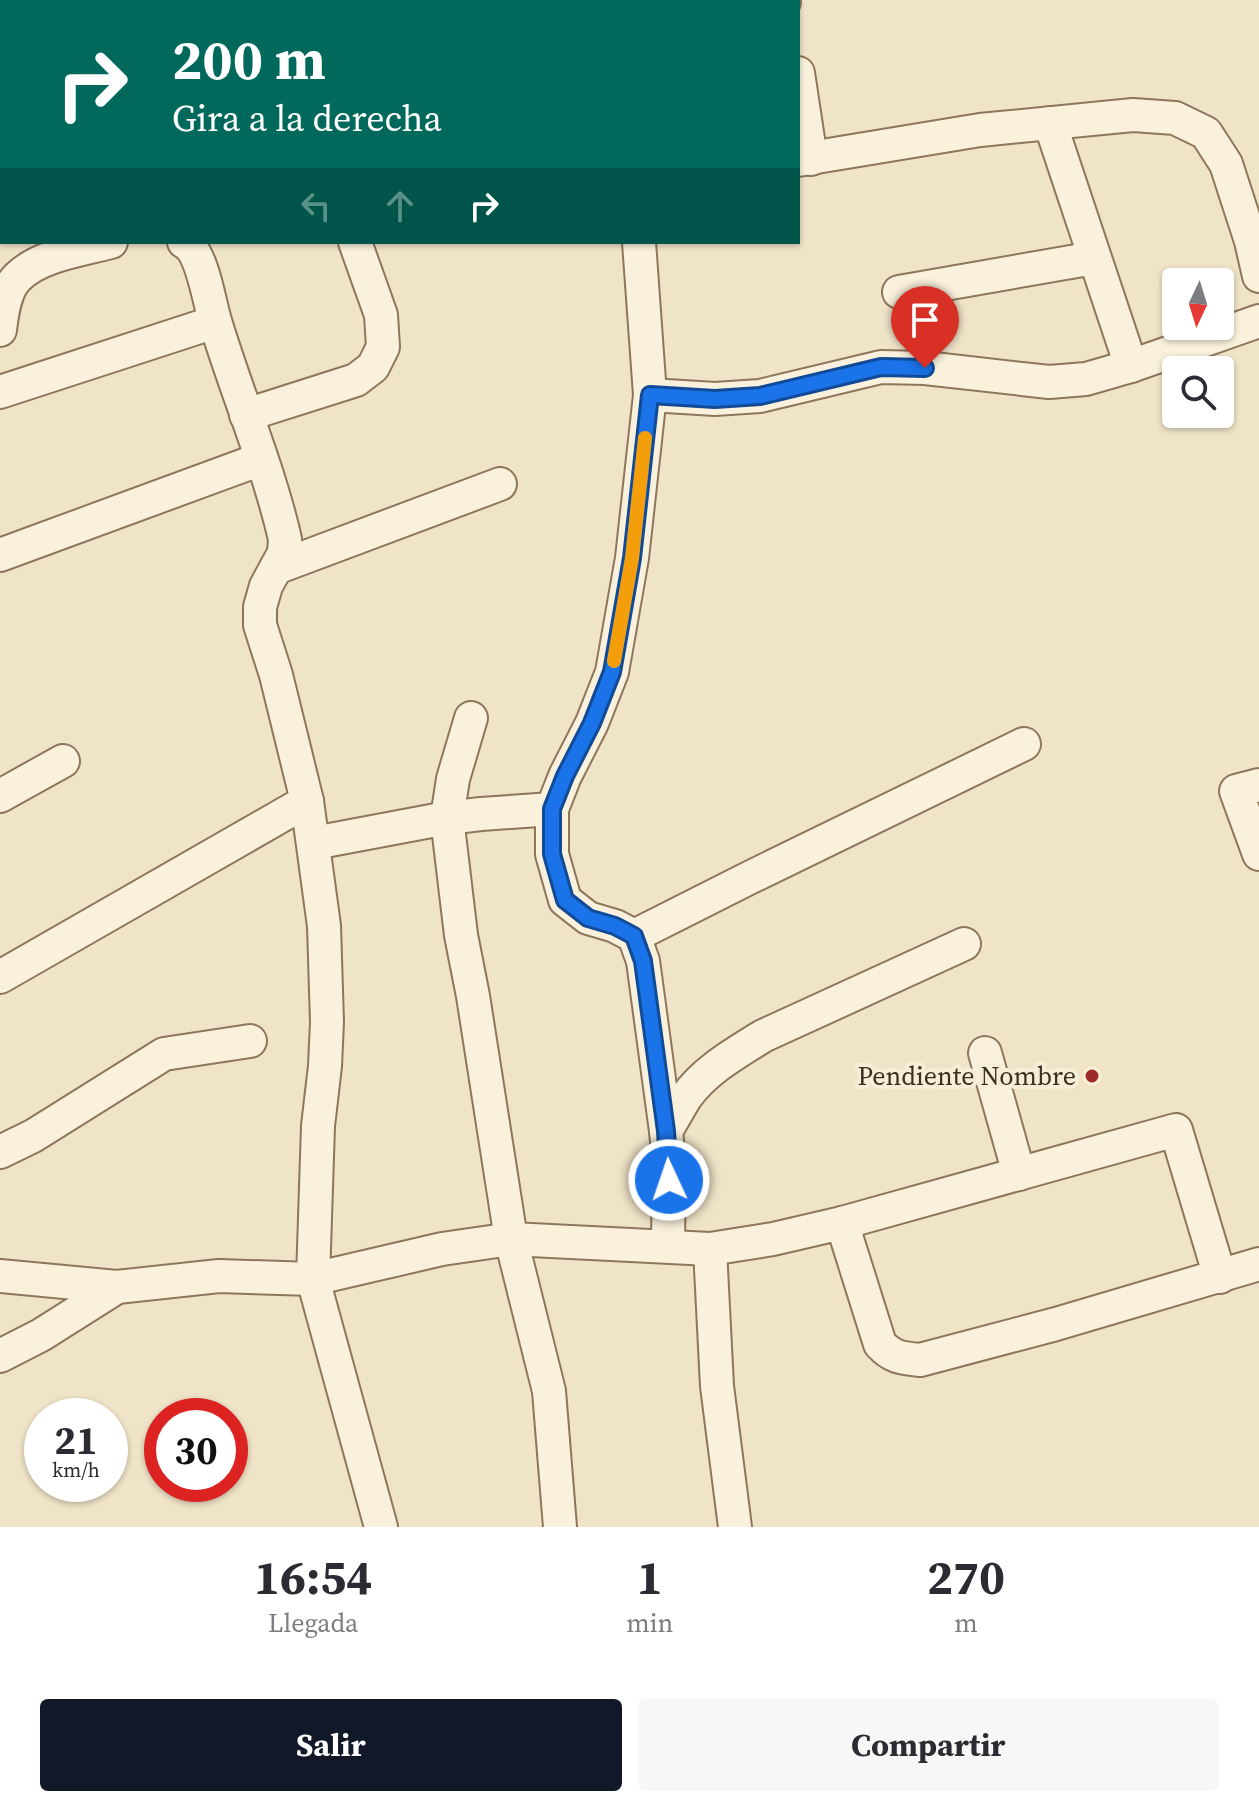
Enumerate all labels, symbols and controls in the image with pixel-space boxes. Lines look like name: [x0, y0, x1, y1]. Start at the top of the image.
text: 200 m: [172, 21, 326, 98]
icon: right: [40, 32, 144, 136]
text: Gira a la derecha: [172, 94, 442, 143]
icon: left: [294, 184, 338, 228]
icon: ahead: [378, 184, 422, 228]
icon: right: [462, 184, 506, 228]
north arrow: [1162, 268, 1234, 340]
map controls: [1162, 268, 1234, 428]
pin: [891, 286, 959, 368]
icon: arrive: [903, 298, 947, 342]
button: search: [1162, 356, 1234, 428]
place label: Pendiente Nombre: [858, 1058, 1076, 1094]
marker: Pendiente Nombre: [1083, 1067, 1101, 1085]
position arrow: [627, 1138, 711, 1222]
speed limit sign: 30: [144, 1398, 248, 1502]
text: 21: [54, 1413, 98, 1467]
text: km/h: [52, 1456, 100, 1484]
text: 16:54: [254, 1544, 372, 1610]
text: 1: [637, 1544, 663, 1610]
text: 270: [927, 1544, 1005, 1610]
text: Llegada: [268, 1605, 358, 1641]
text: min: [626, 1605, 673, 1641]
text: m: [954, 1605, 978, 1641]
button: Salir: [40, 1699, 622, 1791]
button: Compartir: [638, 1699, 1219, 1791]

